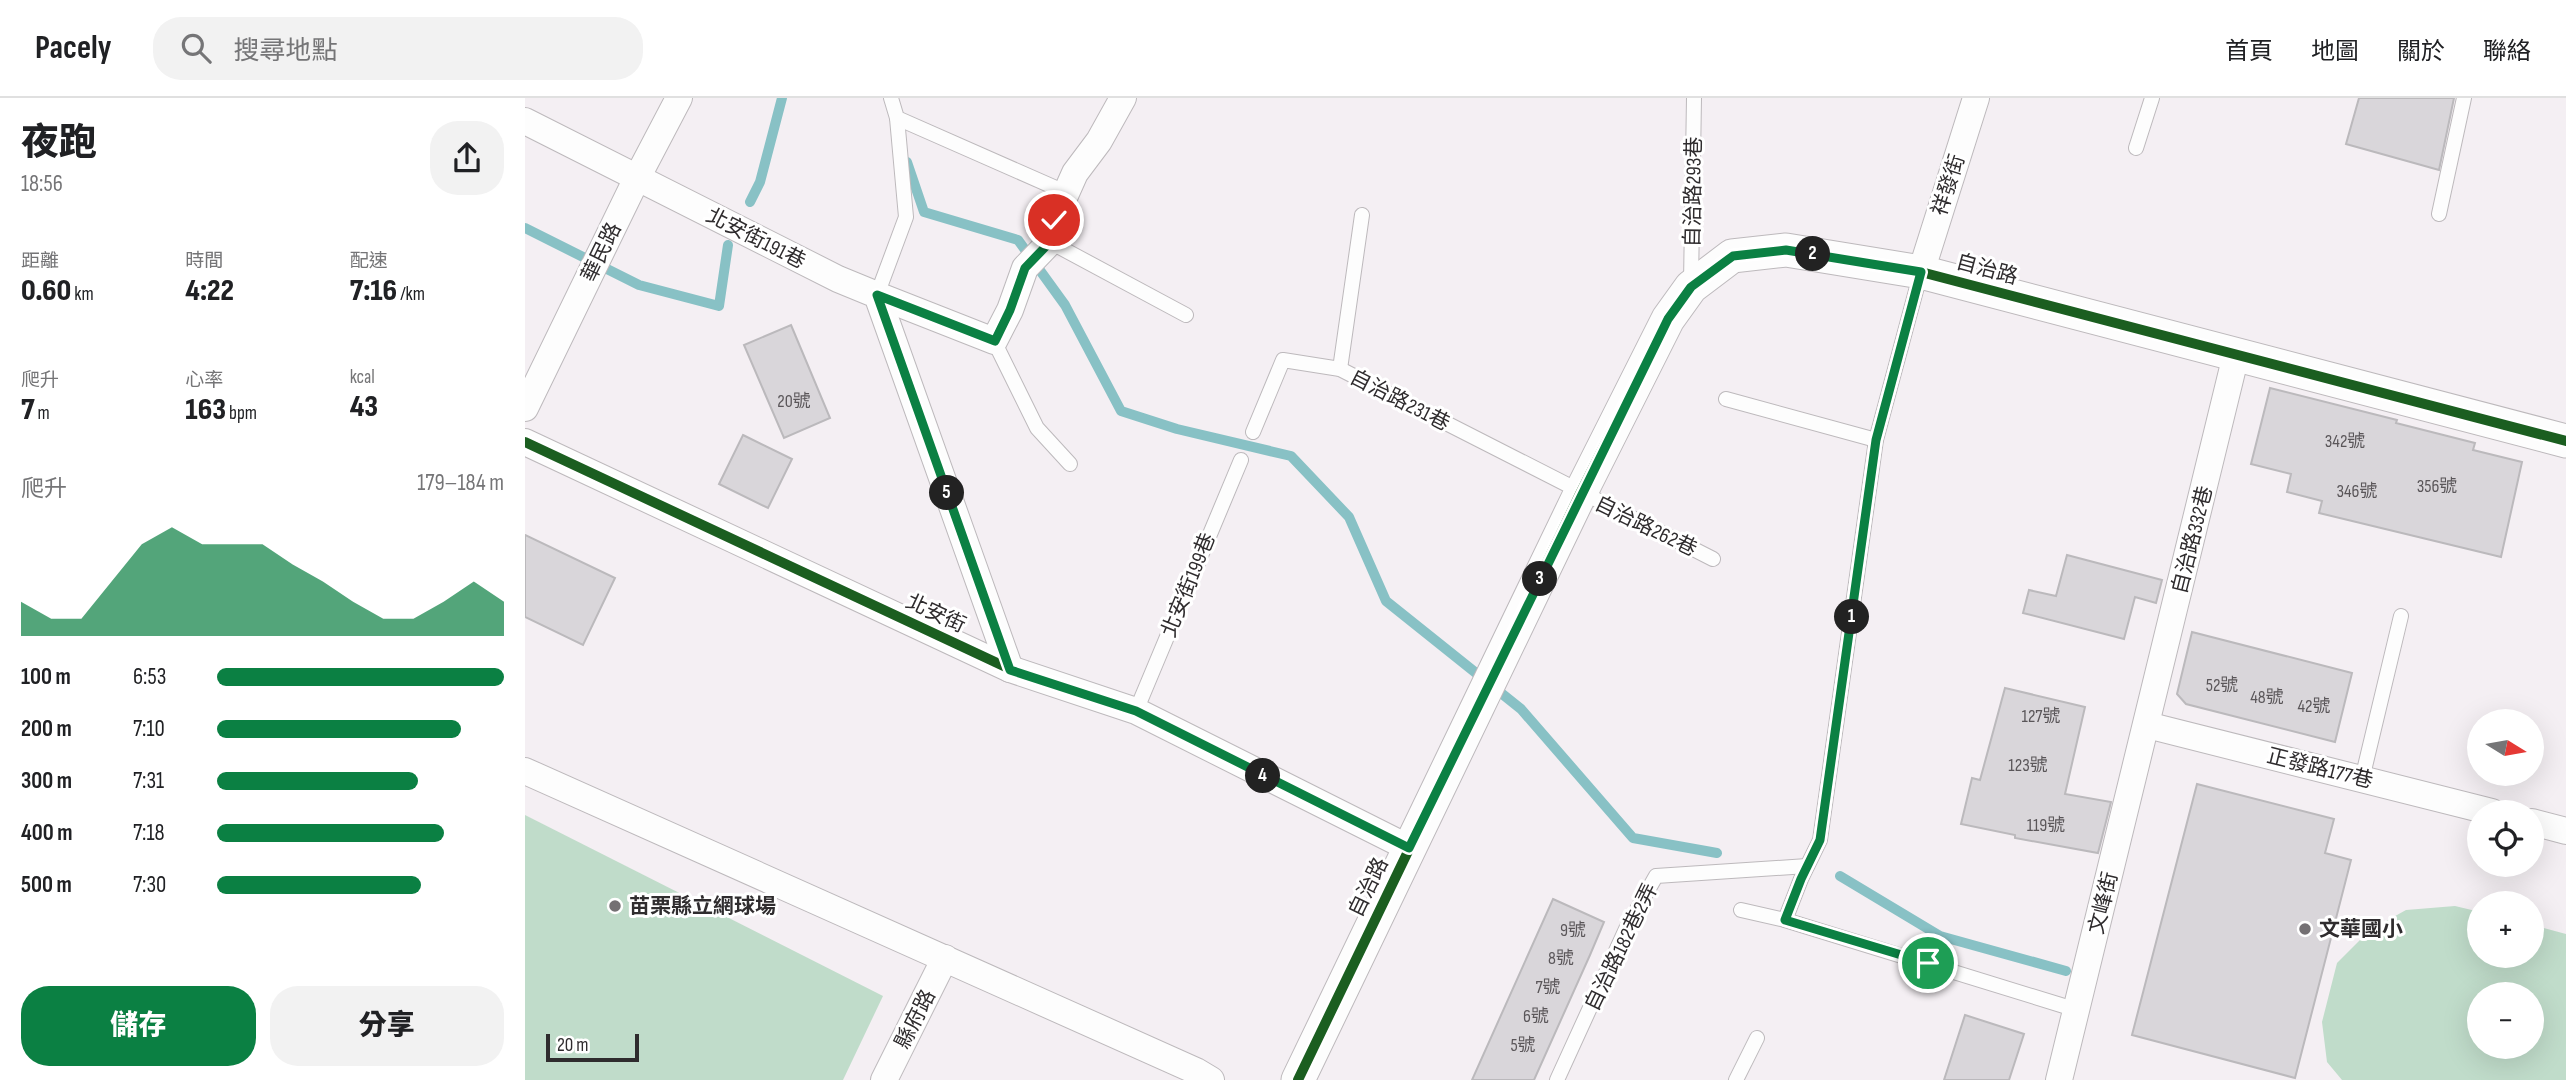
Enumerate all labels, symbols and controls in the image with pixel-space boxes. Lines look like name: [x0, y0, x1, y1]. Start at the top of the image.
search box: [153, 17, 643, 80]
text: Pacely: [35, 28, 111, 68]
icon: search: [177, 29, 215, 67]
text: 搜尋地點: [233, 36, 337, 67]
text: 首頁: [2225, 37, 2273, 66]
text: 地圖: [2311, 37, 2359, 66]
text: 關於: [2397, 37, 2445, 66]
text: 聯絡: [2483, 37, 2531, 66]
text: 夜跑: [21, 121, 97, 166]
button: share: [430, 121, 504, 195]
street label: 自治路293巷: [1680, 136, 1707, 248]
street label: 祥發街: [1927, 151, 1970, 219]
text: 18:56: [21, 170, 63, 198]
pin: [1024, 190, 1084, 250]
icon: check: [1035, 201, 1073, 239]
street label: 北安街191巷: [702, 203, 810, 274]
street label: 華民路: [576, 218, 626, 286]
pin: 2: [1795, 236, 1831, 272]
text: 2: [1808, 242, 1817, 265]
street label: 自治路: [1953, 249, 2021, 290]
text: 距離: [21, 250, 59, 273]
text: 時間: [185, 250, 223, 273]
text: 配速: [350, 250, 388, 273]
text: 0.60: [21, 273, 71, 309]
text: 4:22: [185, 273, 234, 309]
text: 7:16: [350, 273, 397, 309]
text: km: [71, 283, 94, 306]
text: /km: [397, 283, 425, 306]
street label: 自治路231巷: [1346, 365, 1454, 436]
text: kcal: [350, 366, 375, 389]
text: 爬升: [21, 369, 59, 392]
text: 心率: [185, 369, 223, 392]
text: 43: [350, 389, 378, 425]
house number: 20號: [777, 391, 811, 412]
text: 7: [21, 392, 35, 428]
text: 163: [185, 392, 226, 428]
text: m: [35, 402, 50, 425]
text: bpm: [226, 402, 257, 425]
house number: 342號: [2325, 431, 2365, 452]
text: 179–184 m: [417, 469, 504, 497]
text: 爬升: [21, 475, 67, 503]
pin: 5: [929, 476, 965, 510]
house number: 356號: [2417, 476, 2457, 497]
text: 5: [942, 481, 951, 504]
house number: 346號: [2337, 481, 2378, 502]
street label: 自治路332巷: [2167, 484, 2218, 597]
street label: 自治路262巷: [1591, 491, 1701, 562]
street label: 北安街199巷: [1156, 530, 1221, 641]
pin: 3: [1523, 561, 1557, 596]
text: 3: [1535, 567, 1544, 590]
street label: 北安街: [902, 589, 970, 638]
pin: 1: [1835, 600, 1869, 634]
text: 1: [1848, 605, 1855, 628]
text: 100 m: [21, 663, 71, 691]
text: 6:53: [133, 663, 166, 691]
house number: 52號: [2206, 675, 2238, 696]
house number: 48號: [2250, 687, 2284, 708]
house number: 42號: [2297, 696, 2331, 717]
house number: 127號: [2021, 706, 2061, 727]
north arrow: [2467, 709, 2545, 786]
map controls: [2467, 709, 2544, 1059]
text: 200 m: [21, 715, 72, 743]
text: 7:10: [133, 715, 165, 743]
street label: 正發路177巷: [2264, 743, 2375, 794]
house number: 123號: [2008, 755, 2048, 776]
pin: 4: [1245, 758, 1281, 794]
text: 4: [1258, 764, 1267, 787]
text: 300 m: [21, 767, 72, 795]
text: 7:31: [133, 767, 164, 795]
button: locate: [2467, 800, 2544, 877]
house number: 119號: [2027, 815, 2065, 836]
text: 400 m: [21, 819, 72, 847]
text: 7:18: [133, 819, 165, 847]
street label: 自治路: [1343, 853, 1393, 921]
street label: 文峰街: [2084, 870, 2123, 937]
text: 500 m: [21, 871, 72, 899]
text: 7:30: [133, 871, 166, 899]
street label: 自治路182巷2弄: [1580, 879, 1663, 1015]
button: +: [2467, 891, 2544, 968]
place label: 苗栗縣立網球場: [629, 894, 776, 919]
marker: 苗栗縣立網球場: [607, 898, 623, 914]
place label: 文華國小: [2319, 917, 2403, 942]
house number: 9號: [1560, 920, 1586, 941]
marker: 文華國小: [2297, 921, 2313, 937]
pin: [1898, 933, 1958, 993]
icon: arrive: [1909, 944, 1947, 982]
house number: 8號: [1548, 948, 1574, 969]
house number: 7號: [1535, 977, 1561, 998]
button: −: [2467, 982, 2544, 1059]
street label: 縣府路: [890, 985, 941, 1053]
button: 儲存: [21, 986, 256, 1066]
button: 分享: [270, 986, 504, 1066]
house number: 6號: [1523, 1006, 1549, 1027]
scale bar: [546, 1031, 639, 1063]
text: 20 m: [557, 1034, 589, 1057]
house number: 5號: [1510, 1035, 1536, 1056]

